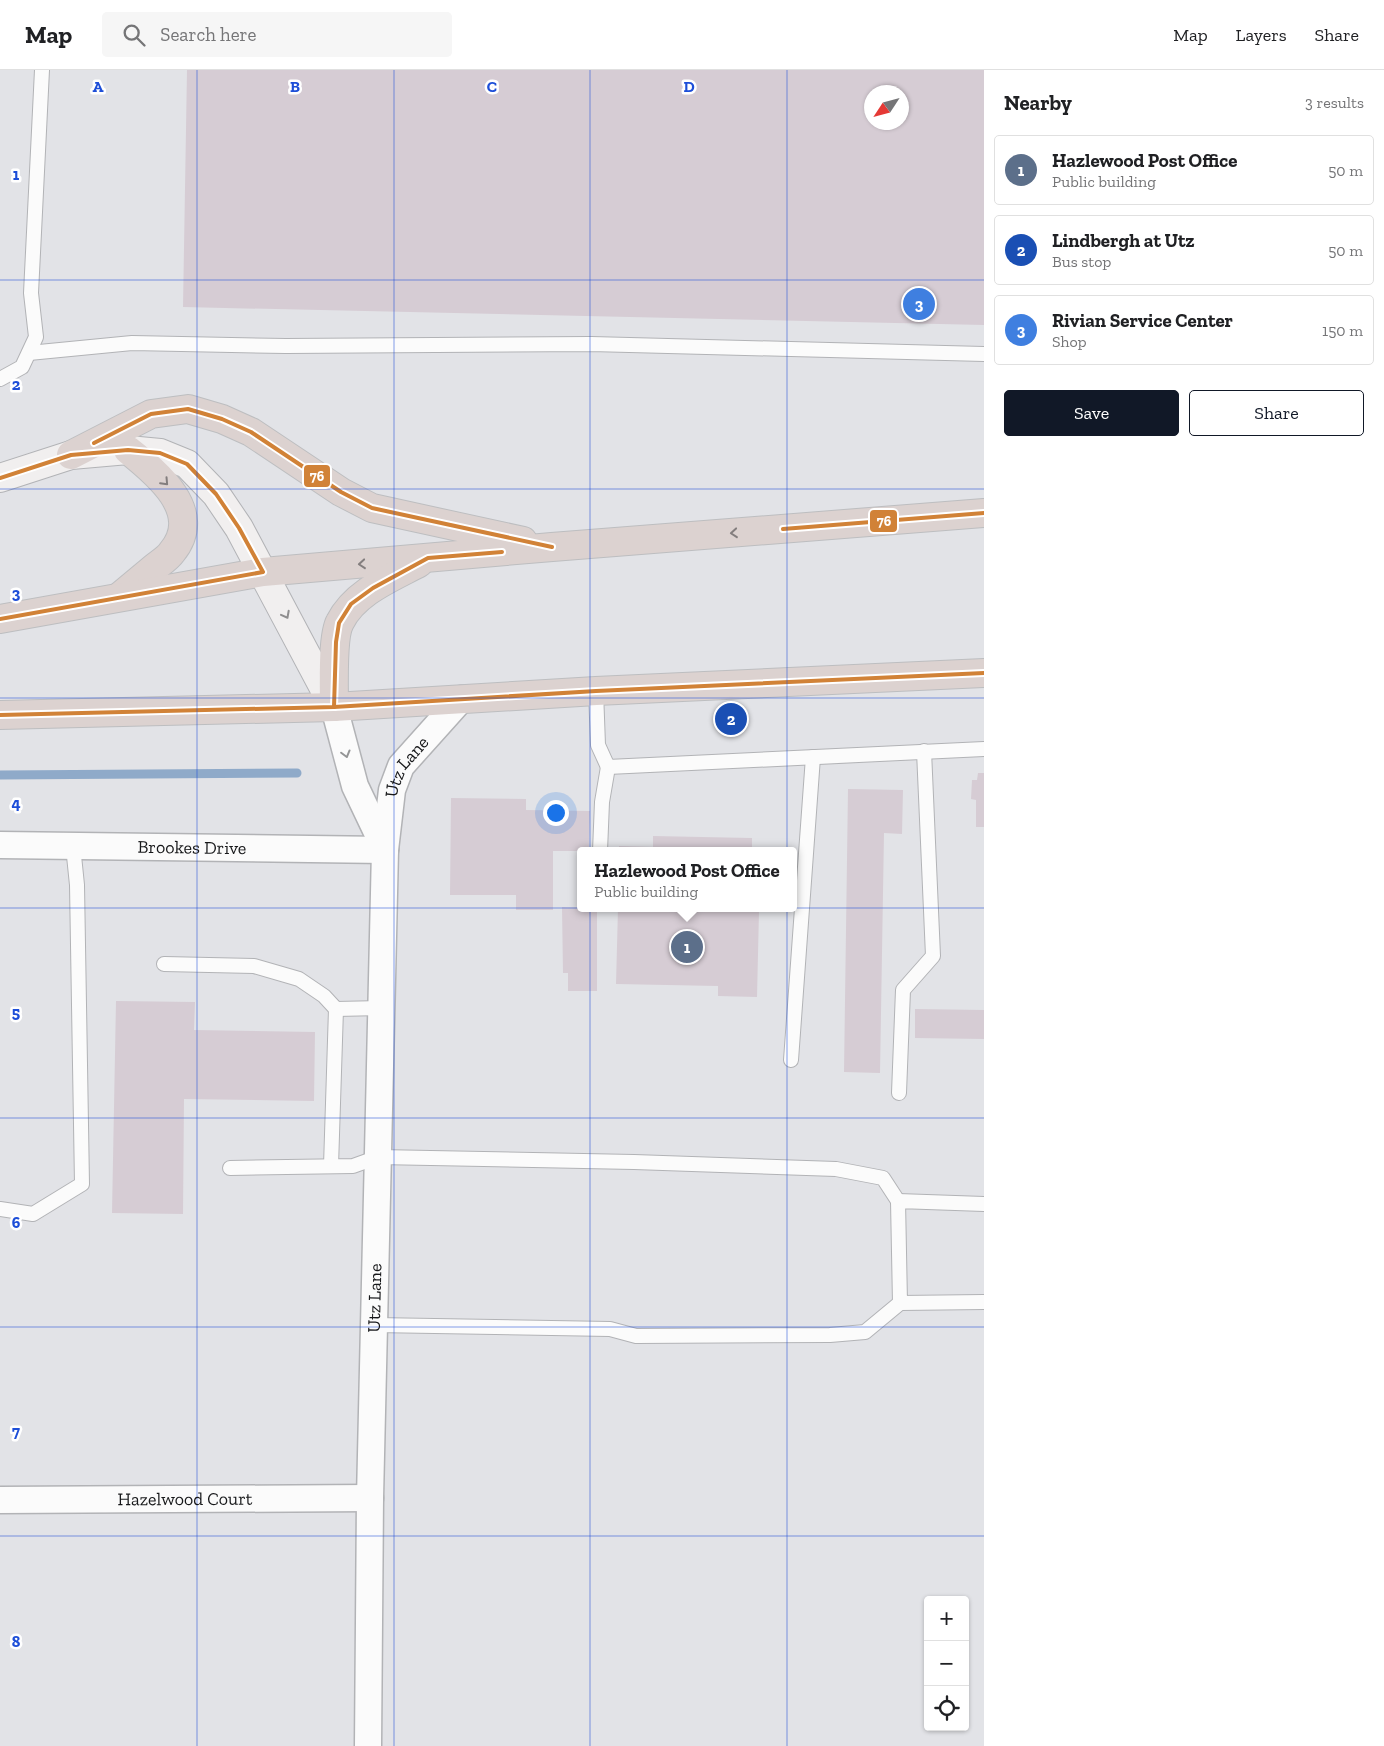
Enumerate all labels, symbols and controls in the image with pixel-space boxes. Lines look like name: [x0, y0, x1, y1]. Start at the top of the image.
search box: [102, 12, 452, 57]
text: Map: [25, 20, 72, 49]
icon: search: [120, 21, 148, 49]
text: Search here: [160, 23, 257, 46]
text: Map: [1173, 24, 1208, 46]
text: Layers: [1236, 24, 1287, 46]
text: Share: [1315, 24, 1359, 46]
text: A: [93, 77, 104, 96]
text: B: [290, 77, 300, 96]
text: C: [487, 77, 497, 96]
text: D: [683, 77, 695, 96]
north arrow: [864, 85, 909, 130]
text: Nearby: [1004, 90, 1072, 115]
text: 3 results: [1305, 93, 1364, 112]
text: Hazlewood Post Office: [1052, 149, 1237, 172]
text: 1: [1018, 161, 1024, 180]
text: 50 m: [1328, 161, 1363, 180]
text: 1: [13, 165, 20, 184]
text: Public building: [1052, 172, 1156, 191]
text: Lindbergh at Utz: [1052, 229, 1195, 252]
text: 2: [1017, 241, 1025, 260]
text: 50 m: [1328, 241, 1363, 260]
text: Bus stop: [1052, 252, 1111, 271]
pin: 3: [903, 285, 935, 323]
text: Rivian Service Center: [1052, 309, 1233, 332]
text: 3: [1017, 321, 1025, 340]
text: 150 m: [1322, 321, 1363, 340]
text: Shop: [1052, 332, 1087, 351]
text: 2: [12, 375, 21, 394]
button: Save: [1004, 390, 1179, 436]
button: Share: [1189, 390, 1364, 436]
line badge: 76: [303, 464, 331, 488]
text: 76: [310, 468, 325, 485]
one-way arrow: [159, 477, 168, 486]
line badge: 76: [869, 509, 898, 533]
text: 76: [877, 513, 892, 530]
one-way arrow: [730, 527, 738, 538]
one-way arrow: [358, 558, 366, 569]
text: 3: [12, 584, 21, 603]
one-way arrow: [280, 610, 290, 619]
pin: 2: [715, 700, 747, 738]
street label: Utz Lane: [380, 732, 433, 798]
one-way arrow: [340, 749, 351, 758]
text: 4: [11, 794, 21, 813]
your location: [543, 800, 569, 826]
street label: Brookes Drive: [137, 836, 247, 859]
popup: [577, 847, 797, 912]
text: Hazlewood Post Office: [594, 859, 780, 882]
text: Public building: [594, 882, 698, 901]
pin: 1: [671, 928, 703, 966]
text: 5: [12, 1003, 20, 1022]
text: 6: [12, 1213, 21, 1232]
street label: Utz Lane: [363, 1263, 386, 1333]
text: 7: [12, 1422, 20, 1441]
street label: Hazelwood Court: [118, 1488, 253, 1510]
map controls: [924, 1596, 969, 1731]
button: +: [924, 1596, 969, 1641]
text: 8: [12, 1632, 21, 1651]
button: −: [924, 1641, 969, 1686]
button: locate: [924, 1686, 969, 1731]

